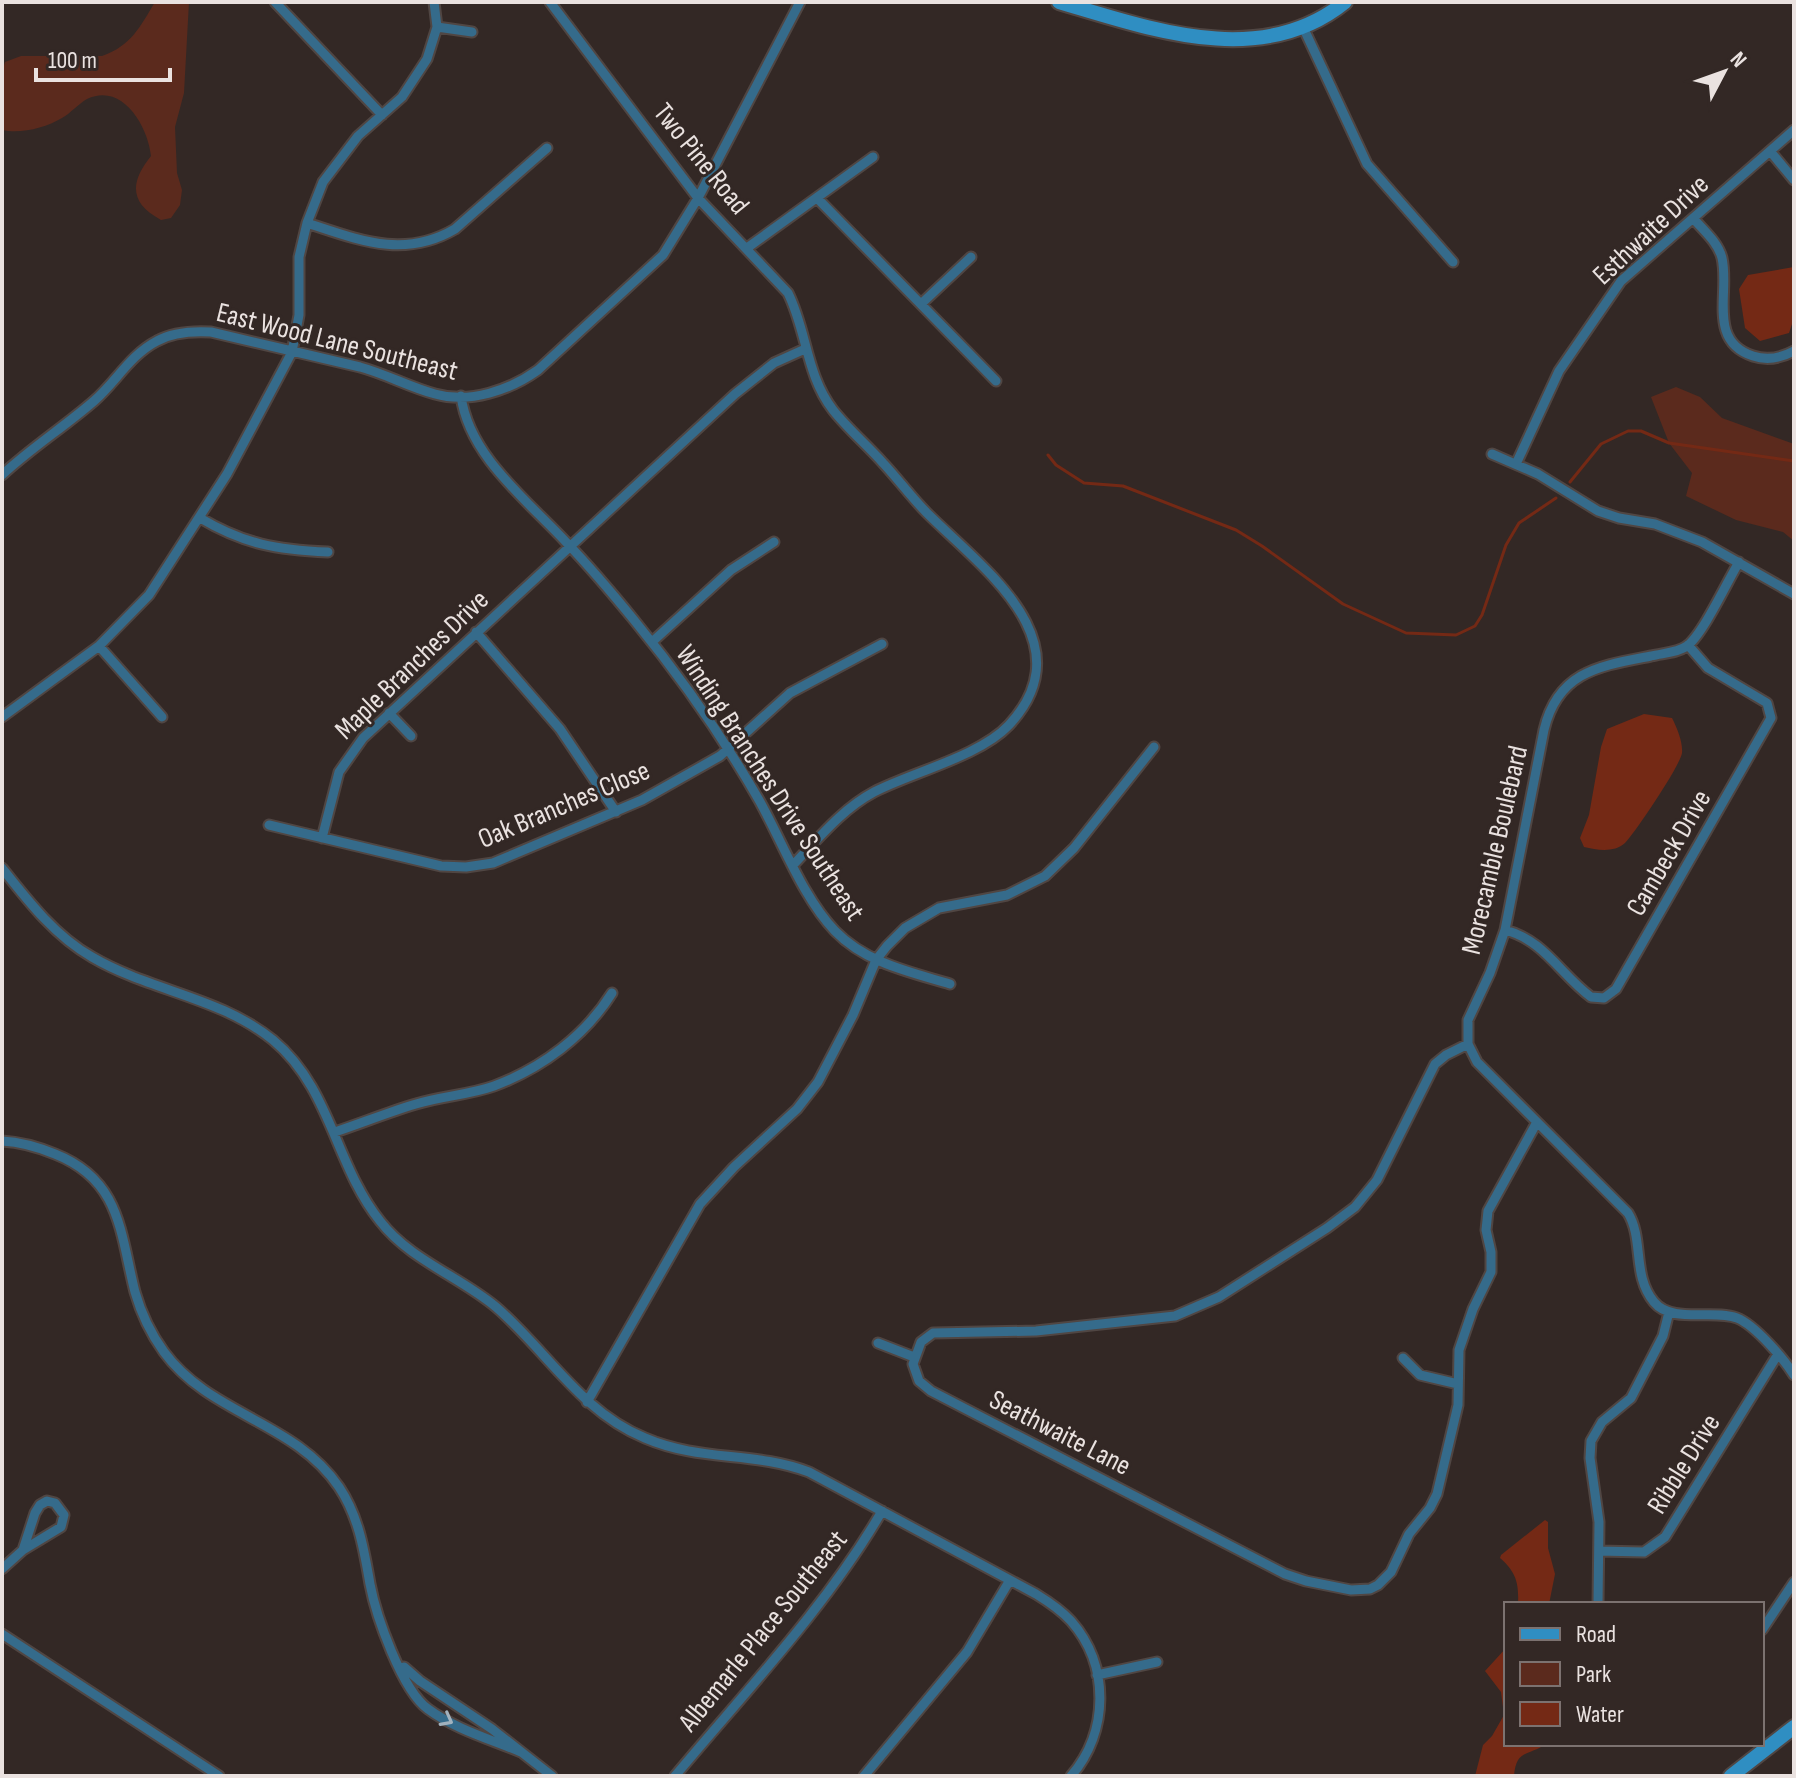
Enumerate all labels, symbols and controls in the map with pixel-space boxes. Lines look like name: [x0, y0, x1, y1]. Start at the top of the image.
scale bar: [36, 32, 170, 82]
north arrow: [1684, 32, 1764, 112]
text: 100 m: [48, 46, 97, 75]
text: N: [1724, 47, 1752, 73]
street label: Two Pine Road: [646, 97, 756, 221]
street label: Esthwaite Drive: [1586, 168, 1716, 292]
street label: East Wood Lane Southeast: [213, 296, 461, 388]
street label: Maple Branches Drive: [328, 583, 496, 747]
street label: Winding Branches Drive Southeast: [669, 639, 871, 927]
street label: Morecamble Boulebard: [1455, 742, 1535, 958]
street label: Oak Branches Close: [473, 754, 655, 856]
street label: Cambeck Drive: [1620, 784, 1718, 922]
street label: Seathwaite Lane: [984, 1383, 1136, 1483]
street label: Ribble Drive: [1641, 1408, 1727, 1520]
street label: Albemarle Place Southeast: [671, 1524, 854, 1739]
legend: [1504, 1602, 1764, 1746]
text: Road: [1576, 1620, 1616, 1649]
text: Park: [1576, 1660, 1611, 1689]
text: Water: [1576, 1700, 1624, 1729]
one-way arrow: [439, 1710, 453, 1725]

